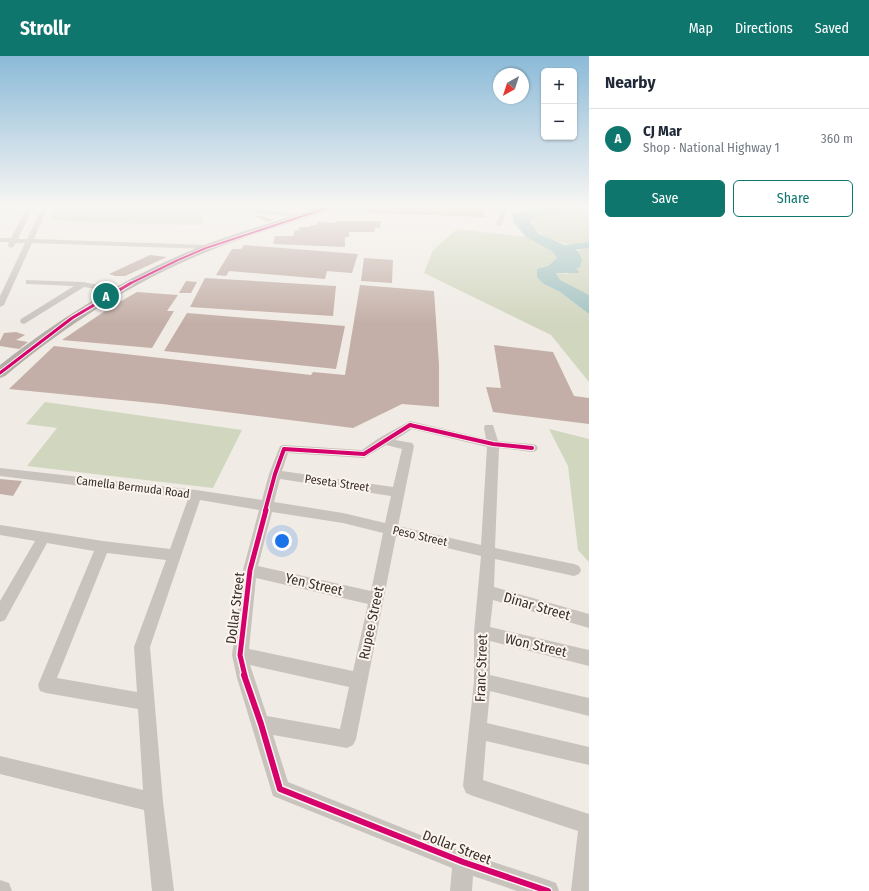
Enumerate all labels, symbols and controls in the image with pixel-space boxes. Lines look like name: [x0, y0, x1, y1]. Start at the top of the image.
text: Strollr: [20, 17, 70, 40]
text: Map: [689, 20, 713, 37]
text: Directions: [735, 20, 793, 37]
text: Saved: [815, 20, 849, 37]
north arrow: [493, 68, 529, 104]
map controls: [541, 68, 577, 140]
button: +: [541, 68, 577, 104]
text: Nearby: [605, 72, 656, 93]
button: −: [541, 104, 577, 140]
text: CJ Mar: [643, 122, 682, 140]
text: A: [614, 131, 622, 146]
text: 360 m: [821, 131, 853, 146]
text: Shop · National Highway 1: [643, 140, 780, 155]
button: Save: [605, 180, 725, 217]
button: Share: [733, 180, 853, 217]
pin: A: [93, 281, 119, 311]
street label: Peseta Street: [304, 472, 370, 494]
street label: Camella Bermuda Road: [75, 473, 191, 501]
street label: Peso Street: [391, 523, 449, 549]
your location: [272, 531, 292, 551]
street label: Yen Street: [284, 570, 345, 599]
street label: Dollar Street: [223, 571, 248, 645]
street label: Rupee Street: [355, 585, 388, 661]
street label: Dinar Street: [502, 589, 573, 624]
street label: Won Street: [503, 630, 569, 661]
street label: Franc Street: [472, 633, 491, 702]
street label: Dollar Street: [420, 827, 494, 869]

